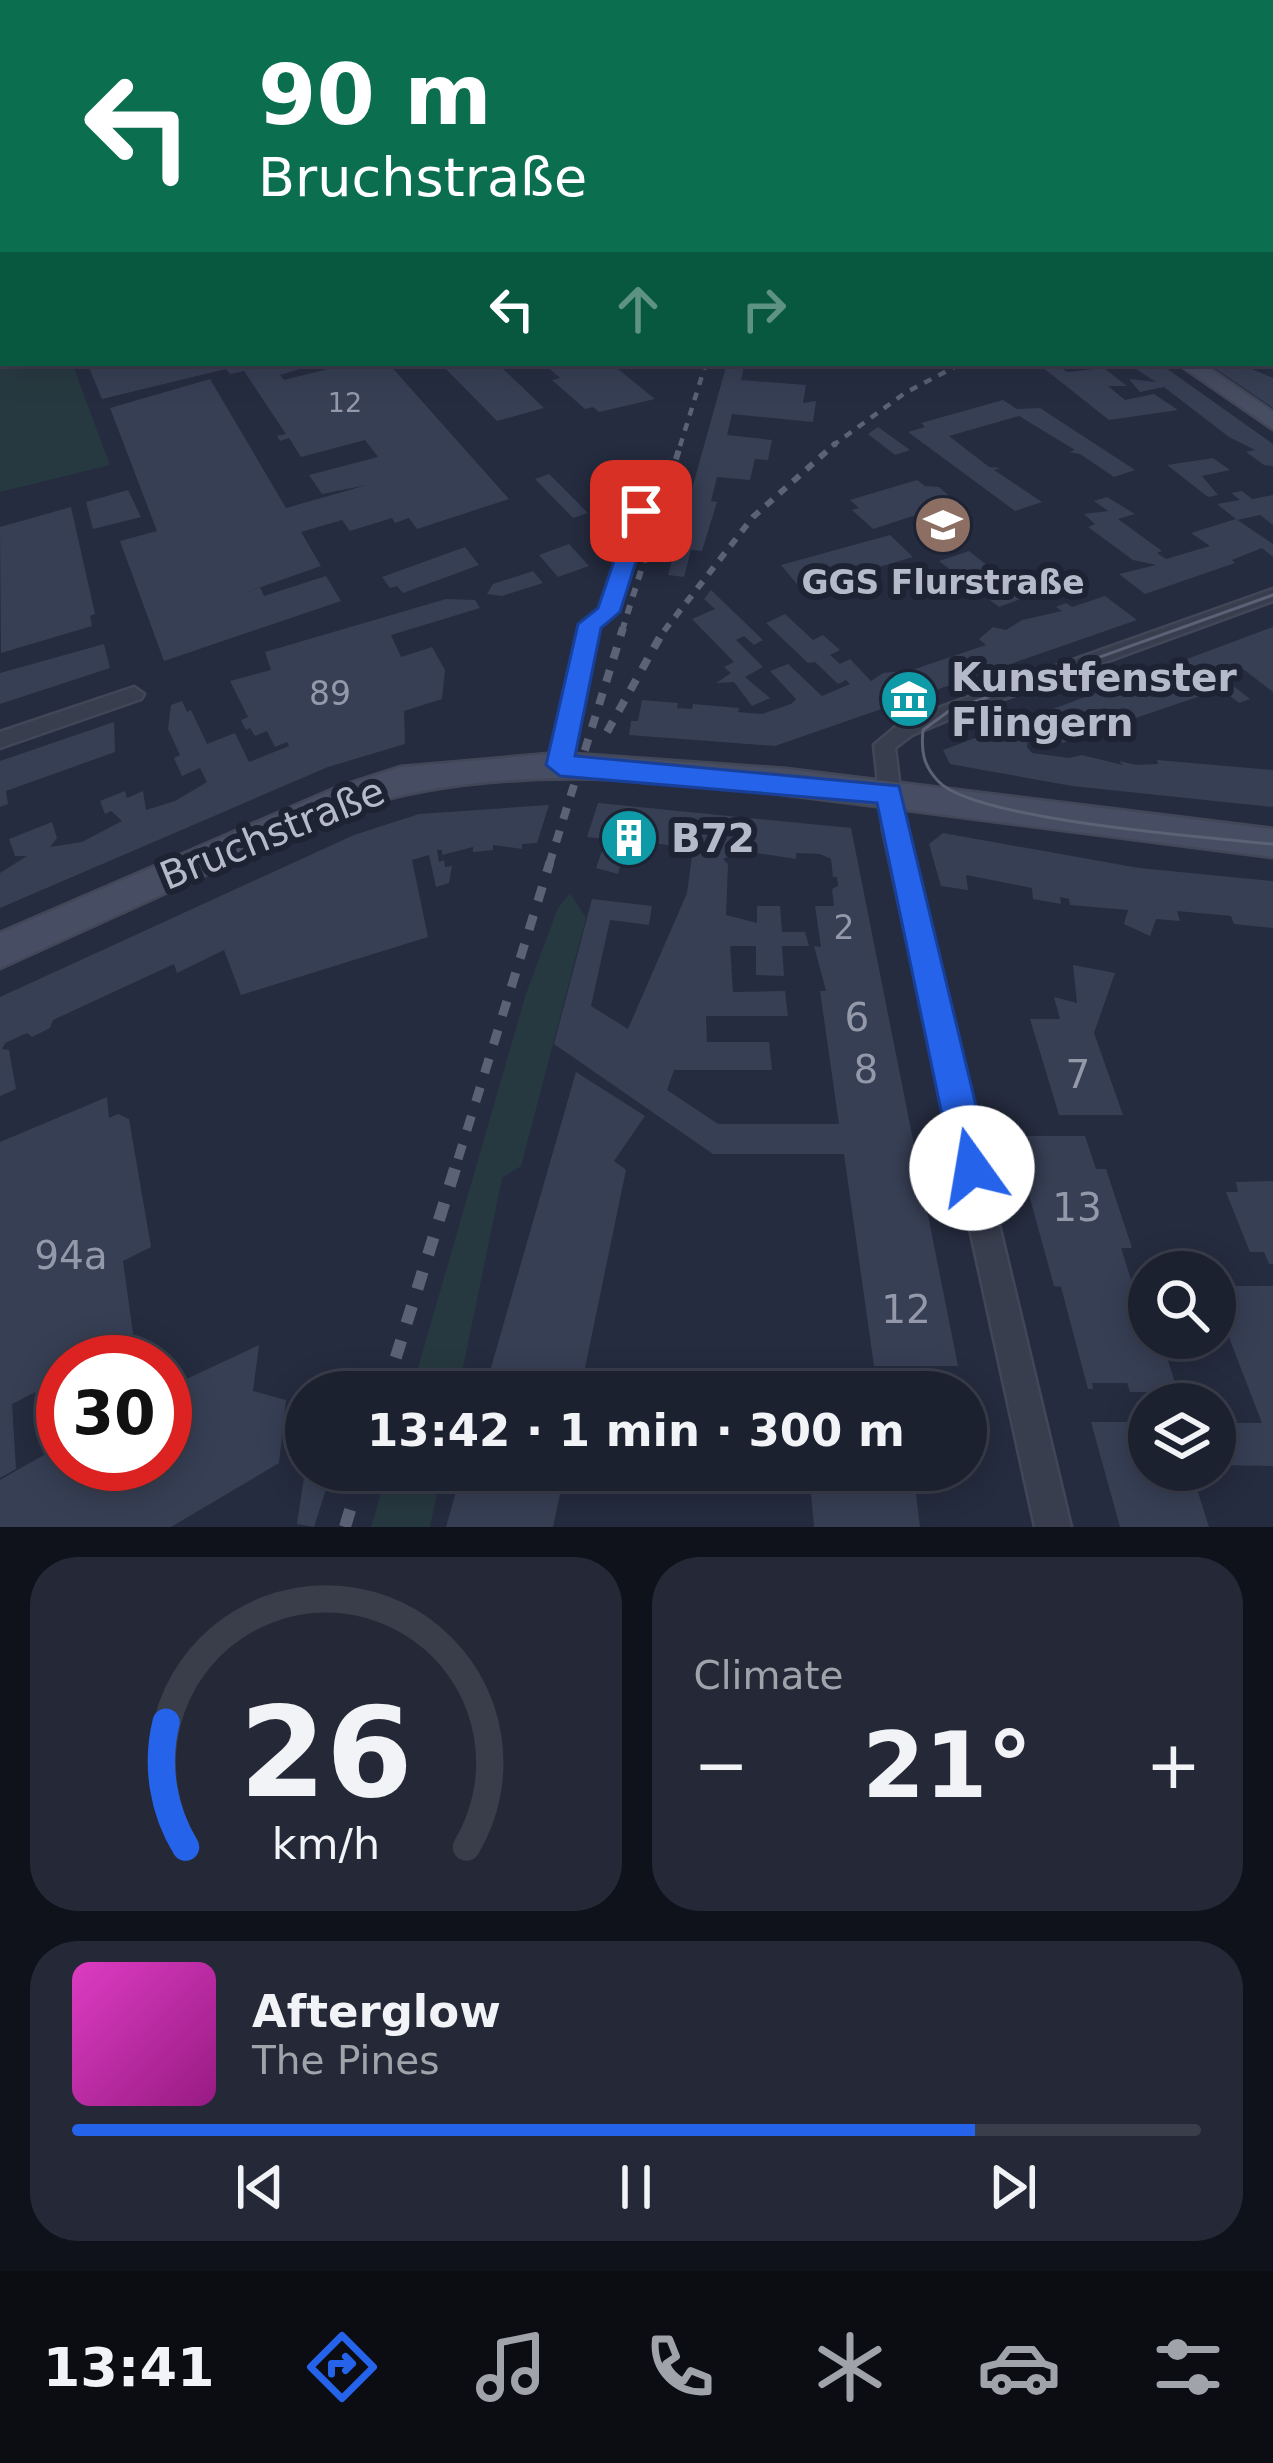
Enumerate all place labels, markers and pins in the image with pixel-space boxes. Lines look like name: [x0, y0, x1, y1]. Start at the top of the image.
pin: [590, 460, 692, 562]
school or university icon: GGS Flurstraße: [912, 494, 974, 556]
place label: GGS Flurstraße: [801, 563, 1085, 602]
place label: Kunstfenster Flingern: [951, 655, 1237, 745]
museum icon: Kunstfenster Flingern: [878, 668, 940, 730]
building icon: B72: [598, 807, 660, 869]
place label: B72: [671, 816, 755, 861]

